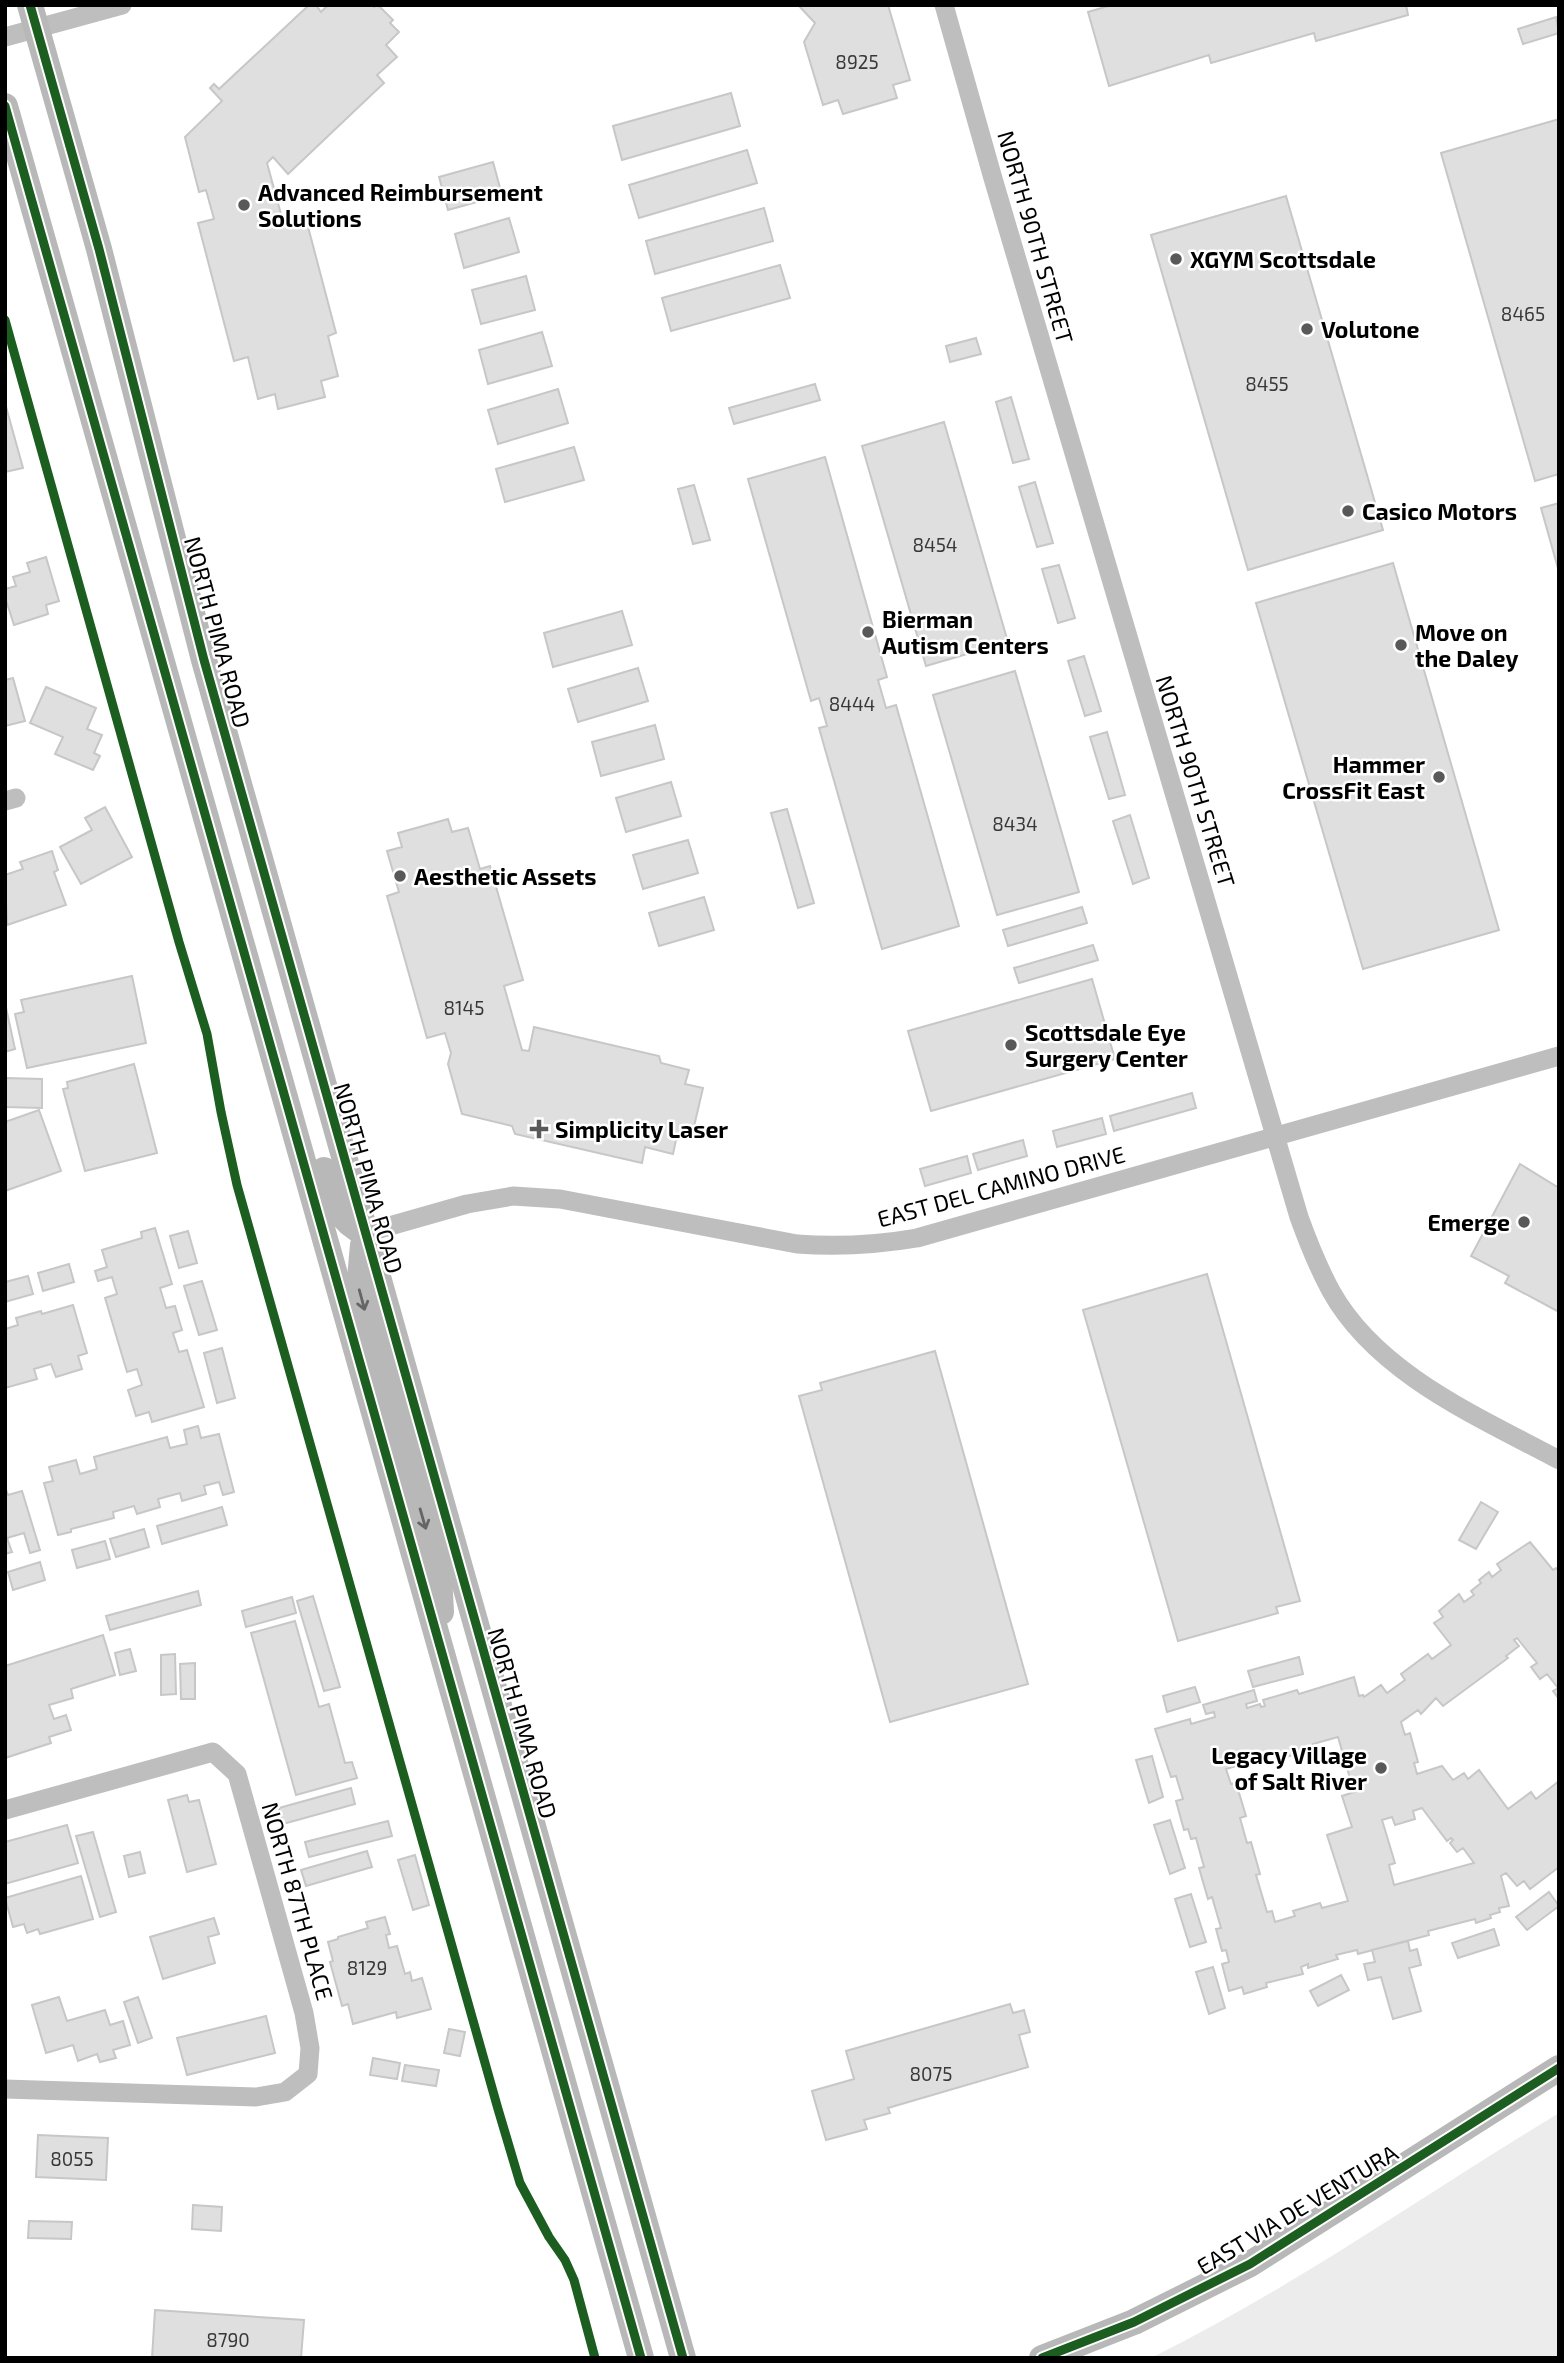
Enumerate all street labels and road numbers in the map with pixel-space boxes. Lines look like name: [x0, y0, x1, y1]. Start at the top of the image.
street label: NORTH 90TH STREET: [992, 127, 1080, 347]
street label: NORTH PIMA ROAD: [179, 533, 257, 731]
street label: NORTH 90TH STREET: [1150, 672, 1242, 890]
street label: NORTH PIMA ROAD: [328, 1079, 410, 1277]
street label: EAST DEL CAMINO DRIVE: [874, 1139, 1128, 1233]
street label: NORTH PIMA ROAD: [482, 1624, 564, 1822]
street label: NORTH 87TH PLACE: [256, 1799, 340, 2003]
street label: EAST VIA DE VENTURA: [1191, 2138, 1403, 2280]

